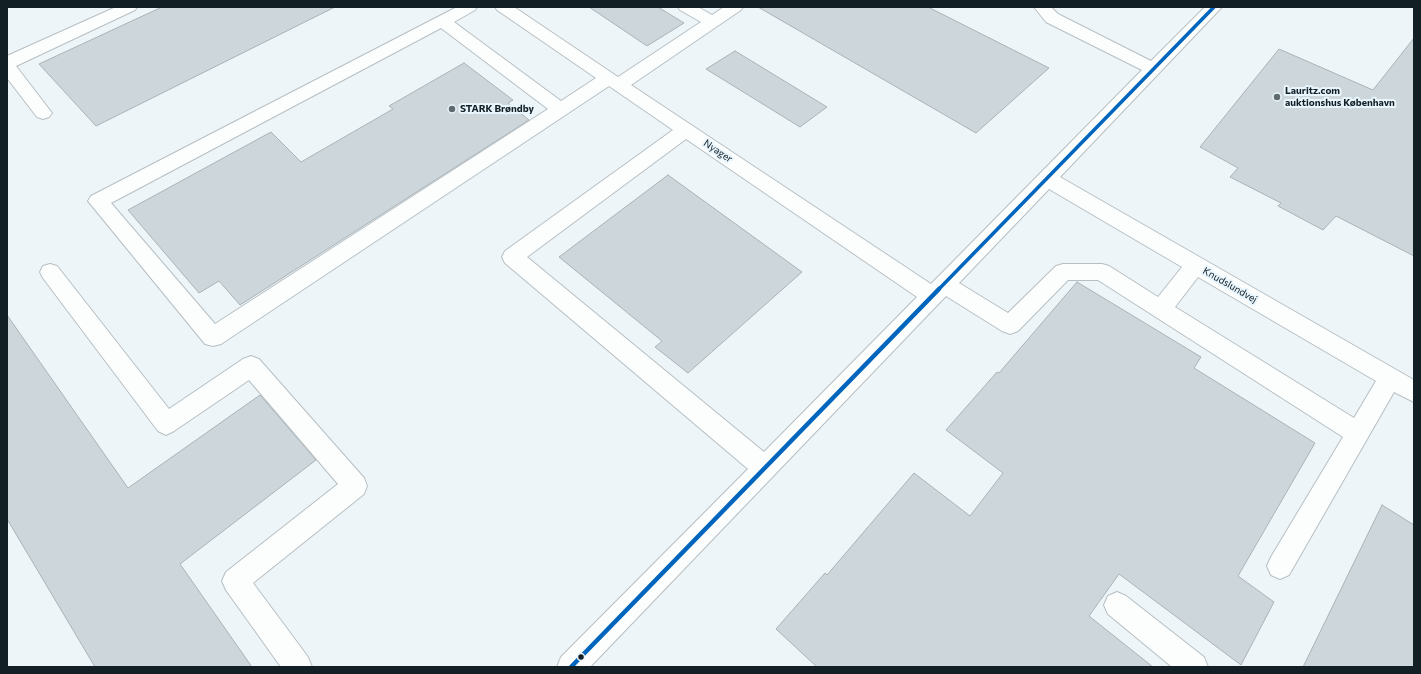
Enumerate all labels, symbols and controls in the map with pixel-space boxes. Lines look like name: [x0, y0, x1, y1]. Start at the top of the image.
place label: Lauritz.com auktionshus København: [1285, 85, 1395, 108]
marker: Lauritz.com auktionshus København: [1272, 92, 1282, 102]
place label: STARK Brøndby: [460, 103, 534, 115]
marker: STARK Brøndby: [447, 104, 457, 114]
street label: Nyager: [701, 137, 735, 165]
street label: Knudslundvej: [1201, 265, 1259, 305]
unlabelled marker: [576, 652, 586, 662]

